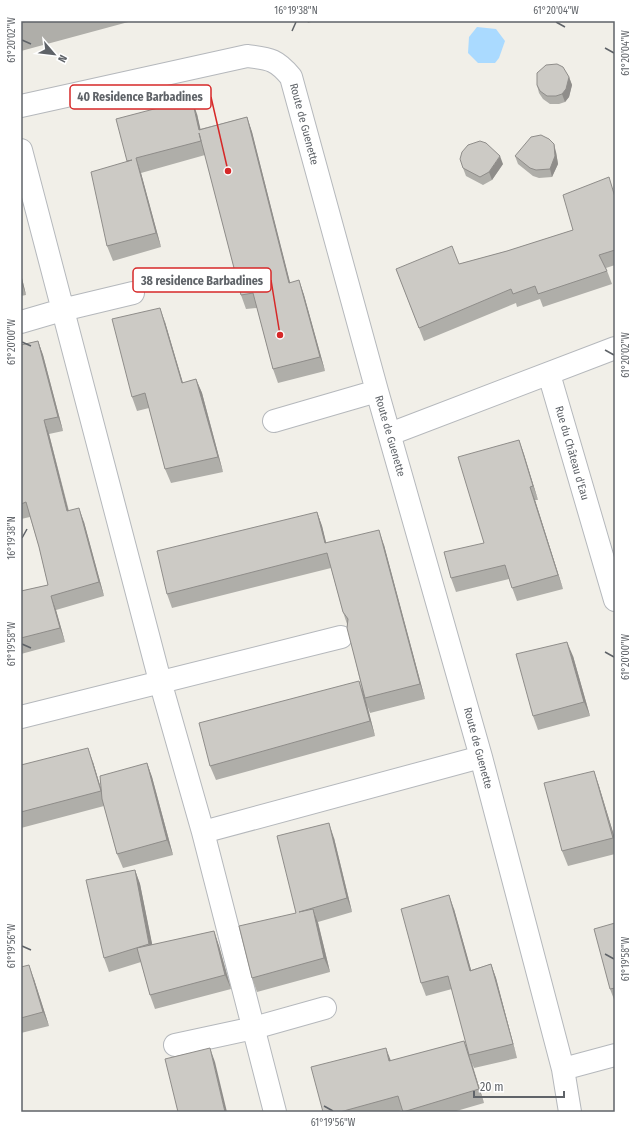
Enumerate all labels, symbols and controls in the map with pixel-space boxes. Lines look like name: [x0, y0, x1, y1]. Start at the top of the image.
text: 16°19'38"N: [274, 5, 318, 17]
text: 61°20'04"W: [533, 5, 579, 17]
text: 61°20'02"W: [6, 17, 18, 63]
text: 61°20'04"W: [620, 30, 632, 76]
north arrow: [34, 34, 74, 74]
text: N: [55, 52, 70, 64]
street label: Route de Guenette: [287, 82, 321, 166]
callout: 40 Residence Barbadines: [70, 85, 211, 109]
text: 40 Residence Barbadines: [77, 90, 203, 104]
callout: 38 residence Barbadines: [133, 268, 271, 292]
text: 38 residence Barbadines: [140, 274, 264, 288]
text: 61°20'00"W: [6, 318, 18, 365]
text: 61°20'02"W: [620, 332, 632, 378]
street label: Route de Guenette: [372, 394, 408, 478]
street label: Rue du Château d'Eau: [552, 404, 592, 502]
text: 16°19'38"N: [6, 516, 18, 560]
text: 61°19'58"W: [6, 621, 18, 666]
text: 61°20'00"W: [620, 633, 632, 680]
street label: Route de Guenette: [461, 706, 495, 790]
text: 61°19'56"W: [6, 923, 18, 968]
text: 61°19'58"W: [620, 936, 632, 981]
scale bar: [474, 1073, 564, 1099]
text: 20 m: [480, 1080, 504, 1094]
text: 61°19'56"W: [311, 1117, 356, 1129]

